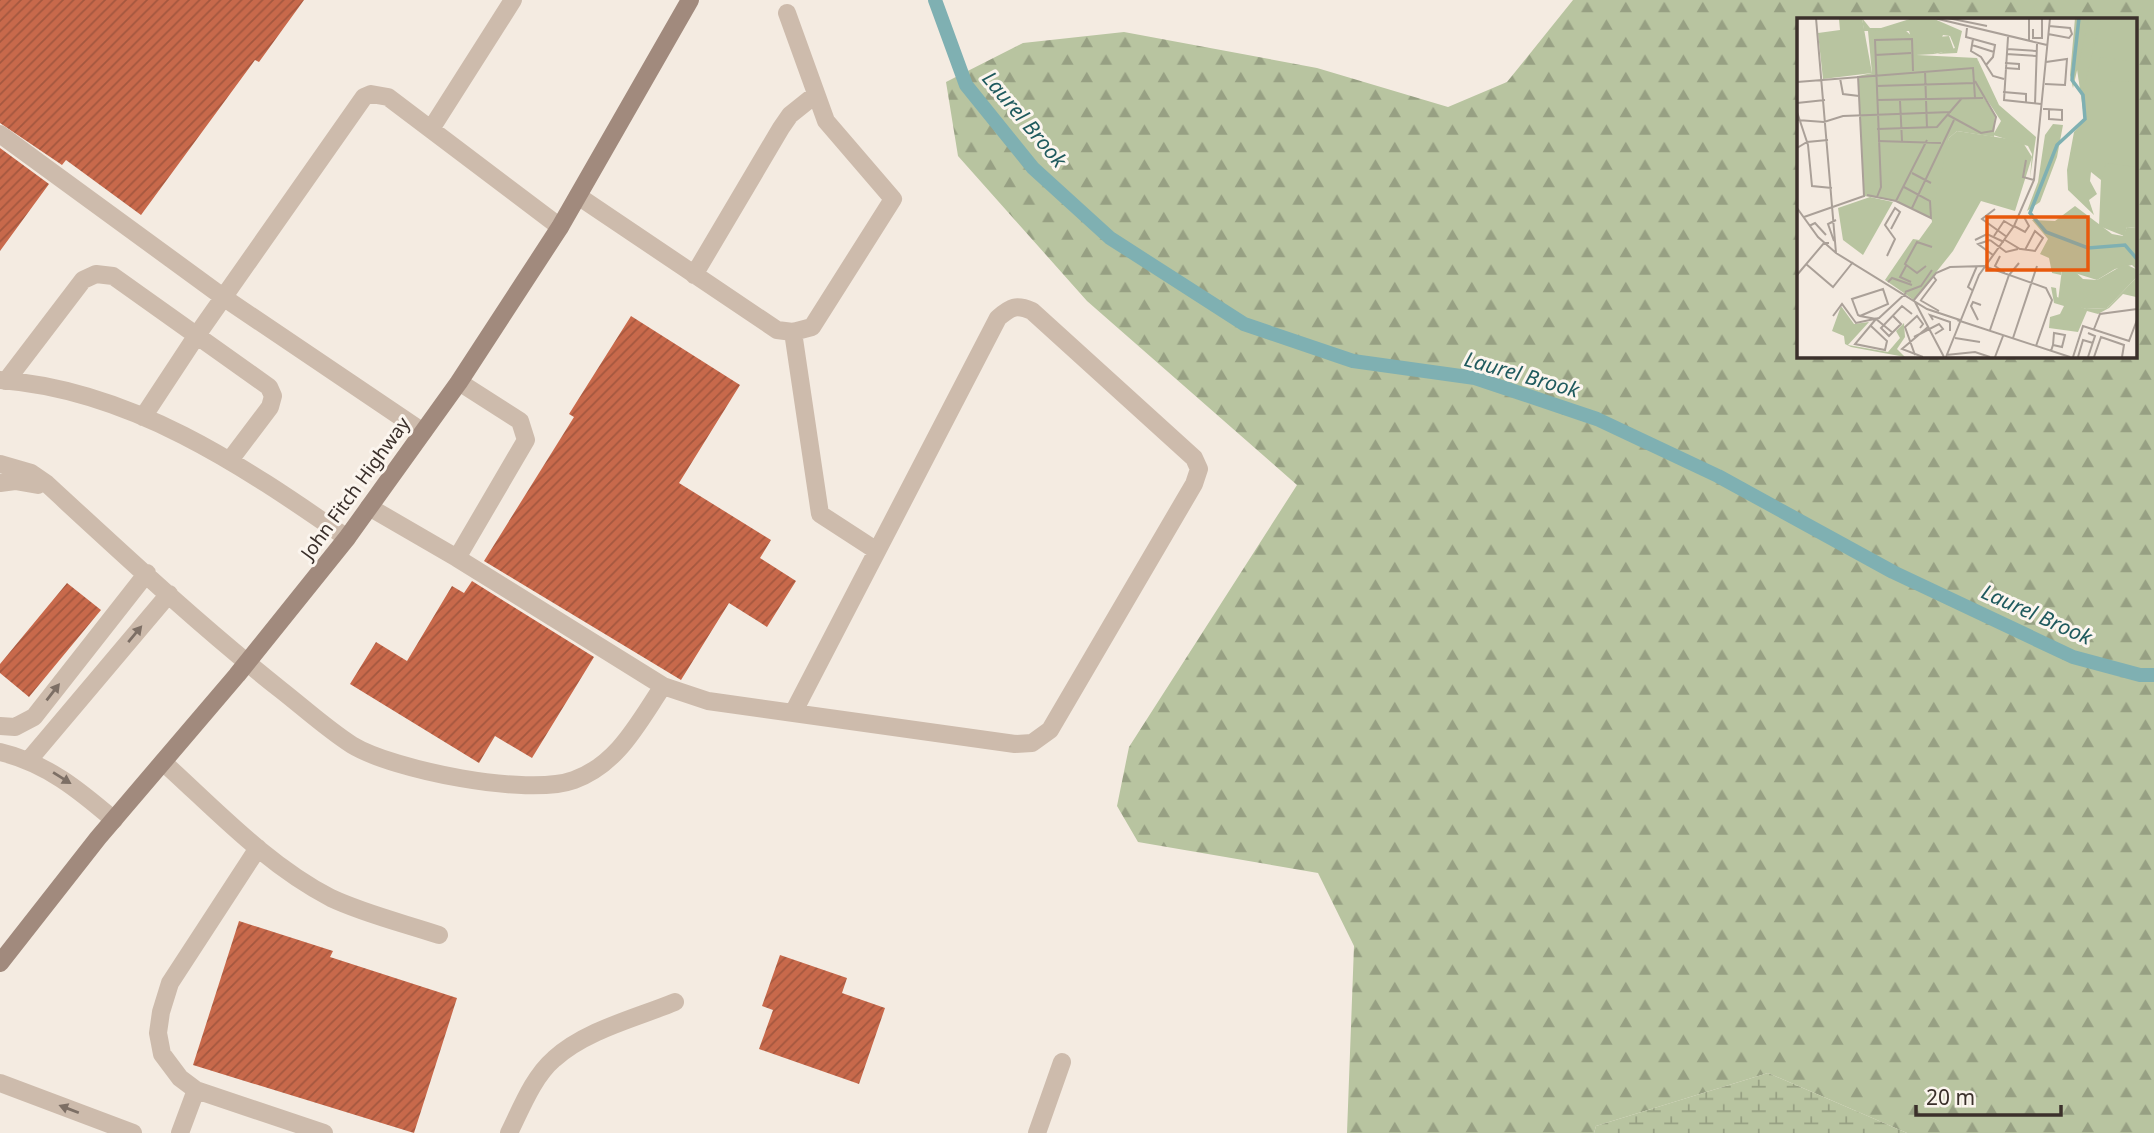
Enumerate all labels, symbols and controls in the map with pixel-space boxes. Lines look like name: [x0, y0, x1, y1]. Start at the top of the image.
inset map: [1797, 18, 2136, 357]
water label: Laurel Brook: [976, 65, 1075, 174]
water label: Laurel Brook: [1461, 344, 1584, 404]
street label: John Fitch Highway: [293, 411, 416, 566]
water label: Laurel Brook: [1977, 577, 2098, 651]
one-way arrow: [127, 625, 143, 643]
one-way arrow: [46, 683, 60, 701]
one-way arrow: [52, 772, 71, 785]
scale bar: [1916, 1074, 2061, 1118]
text: 20 m: [1926, 1083, 1975, 1111]
one-way arrow: [59, 1103, 80, 1114]

